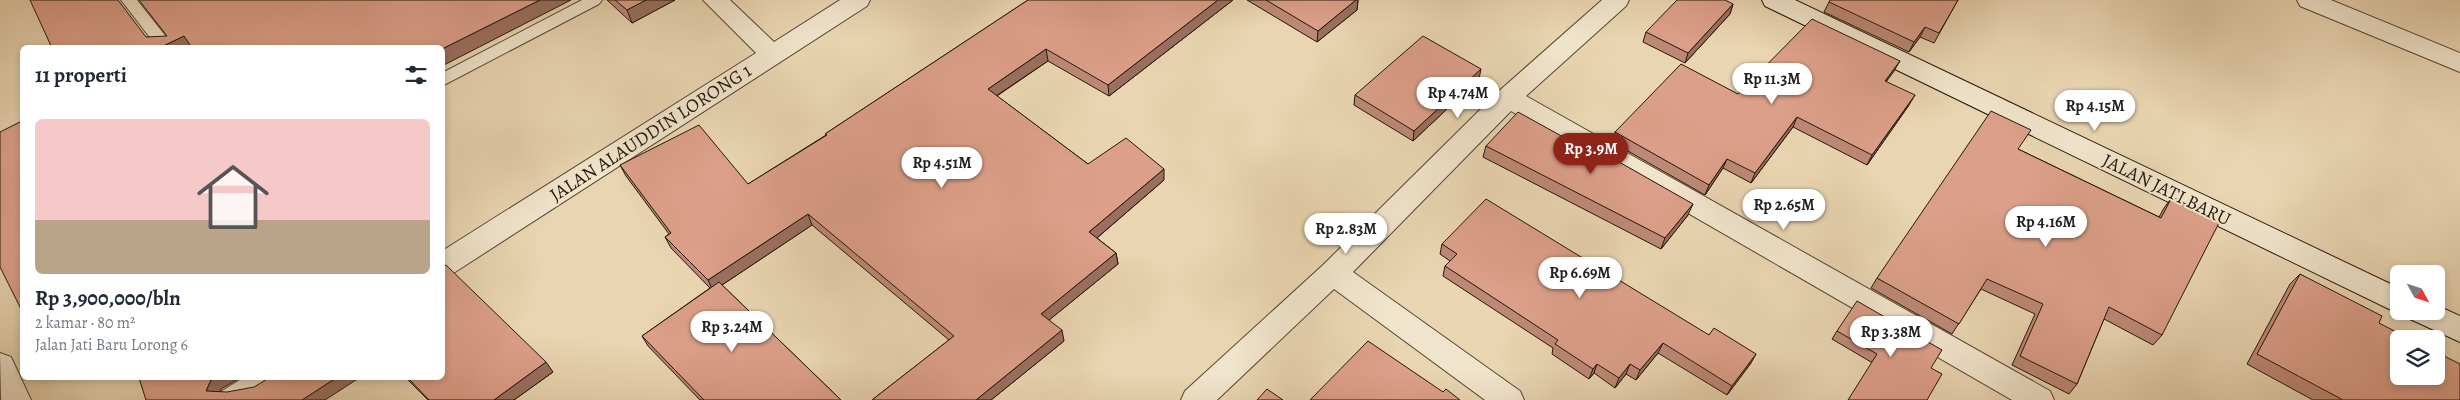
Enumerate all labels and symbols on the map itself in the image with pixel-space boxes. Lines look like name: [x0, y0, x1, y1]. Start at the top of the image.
street label: JALAN ALAUDDIN LORONG 1: [545, 57, 757, 208]
pin: Rp 11.3M: [1720, 62, 1824, 105]
pin: Rp 4.74M: [1406, 76, 1510, 119]
pin: Rp 4.15M: [2043, 90, 2147, 132]
pin: Rp 3.9M: [1545, 132, 1637, 175]
pin: Rp 4.51M: [890, 146, 994, 189]
street label: JALAN JATI BARU: [2098, 148, 2235, 232]
pin: Rp 2.65M: [1732, 188, 1836, 231]
pin: Rp 4.16M: [1994, 206, 2098, 248]
pin: Rp 2.83M: [1294, 212, 1398, 255]
pin: Rp 6.69M: [1528, 256, 1632, 299]
north arrow: [2390, 265, 2445, 320]
pin: Rp 3.24M: [680, 310, 784, 353]
pin: Rp 3.38M: [1839, 316, 1943, 358]

